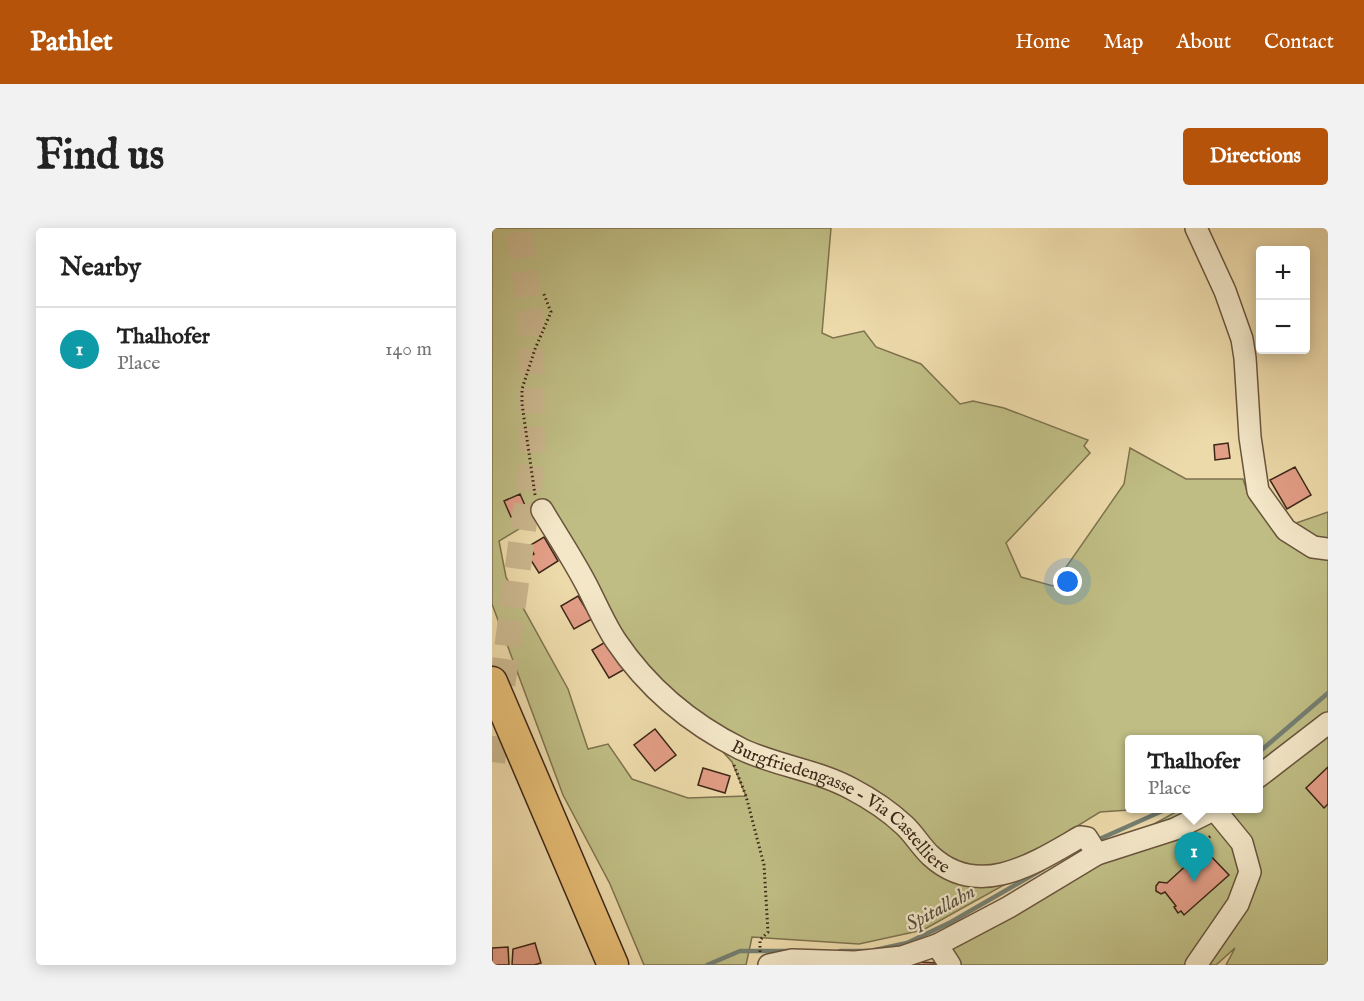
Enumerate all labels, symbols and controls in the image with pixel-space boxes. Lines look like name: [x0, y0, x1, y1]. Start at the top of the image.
text: Pathlet: [30, 25, 113, 60]
text: Home: [1015, 29, 1070, 56]
text: Map: [1103, 29, 1143, 56]
text: About: [1176, 29, 1231, 56]
text: Contact: [1264, 29, 1334, 56]
button: Directions: [1183, 128, 1328, 185]
text: Find us: [36, 130, 164, 183]
map controls: [1256, 246, 1310, 354]
button: +: [1256, 246, 1310, 300]
text: Nearby: [60, 251, 141, 284]
button: −: [1256, 300, 1310, 354]
text: Thalhofer: [117, 323, 210, 351]
text: 1: [76, 337, 83, 362]
text: 140 m: [385, 337, 432, 362]
text: Place: [117, 351, 160, 376]
your location: [1053, 567, 1082, 596]
popup: [1125, 735, 1263, 813]
street label: Burgfriedengasse - Via Castelliere: [727, 736, 954, 880]
text: Thalhofer: [1148, 748, 1240, 776]
text: Place: [1148, 776, 1191, 801]
pin: 1: [1174, 832, 1214, 882]
water label: Spitallahn: [902, 880, 980, 937]

